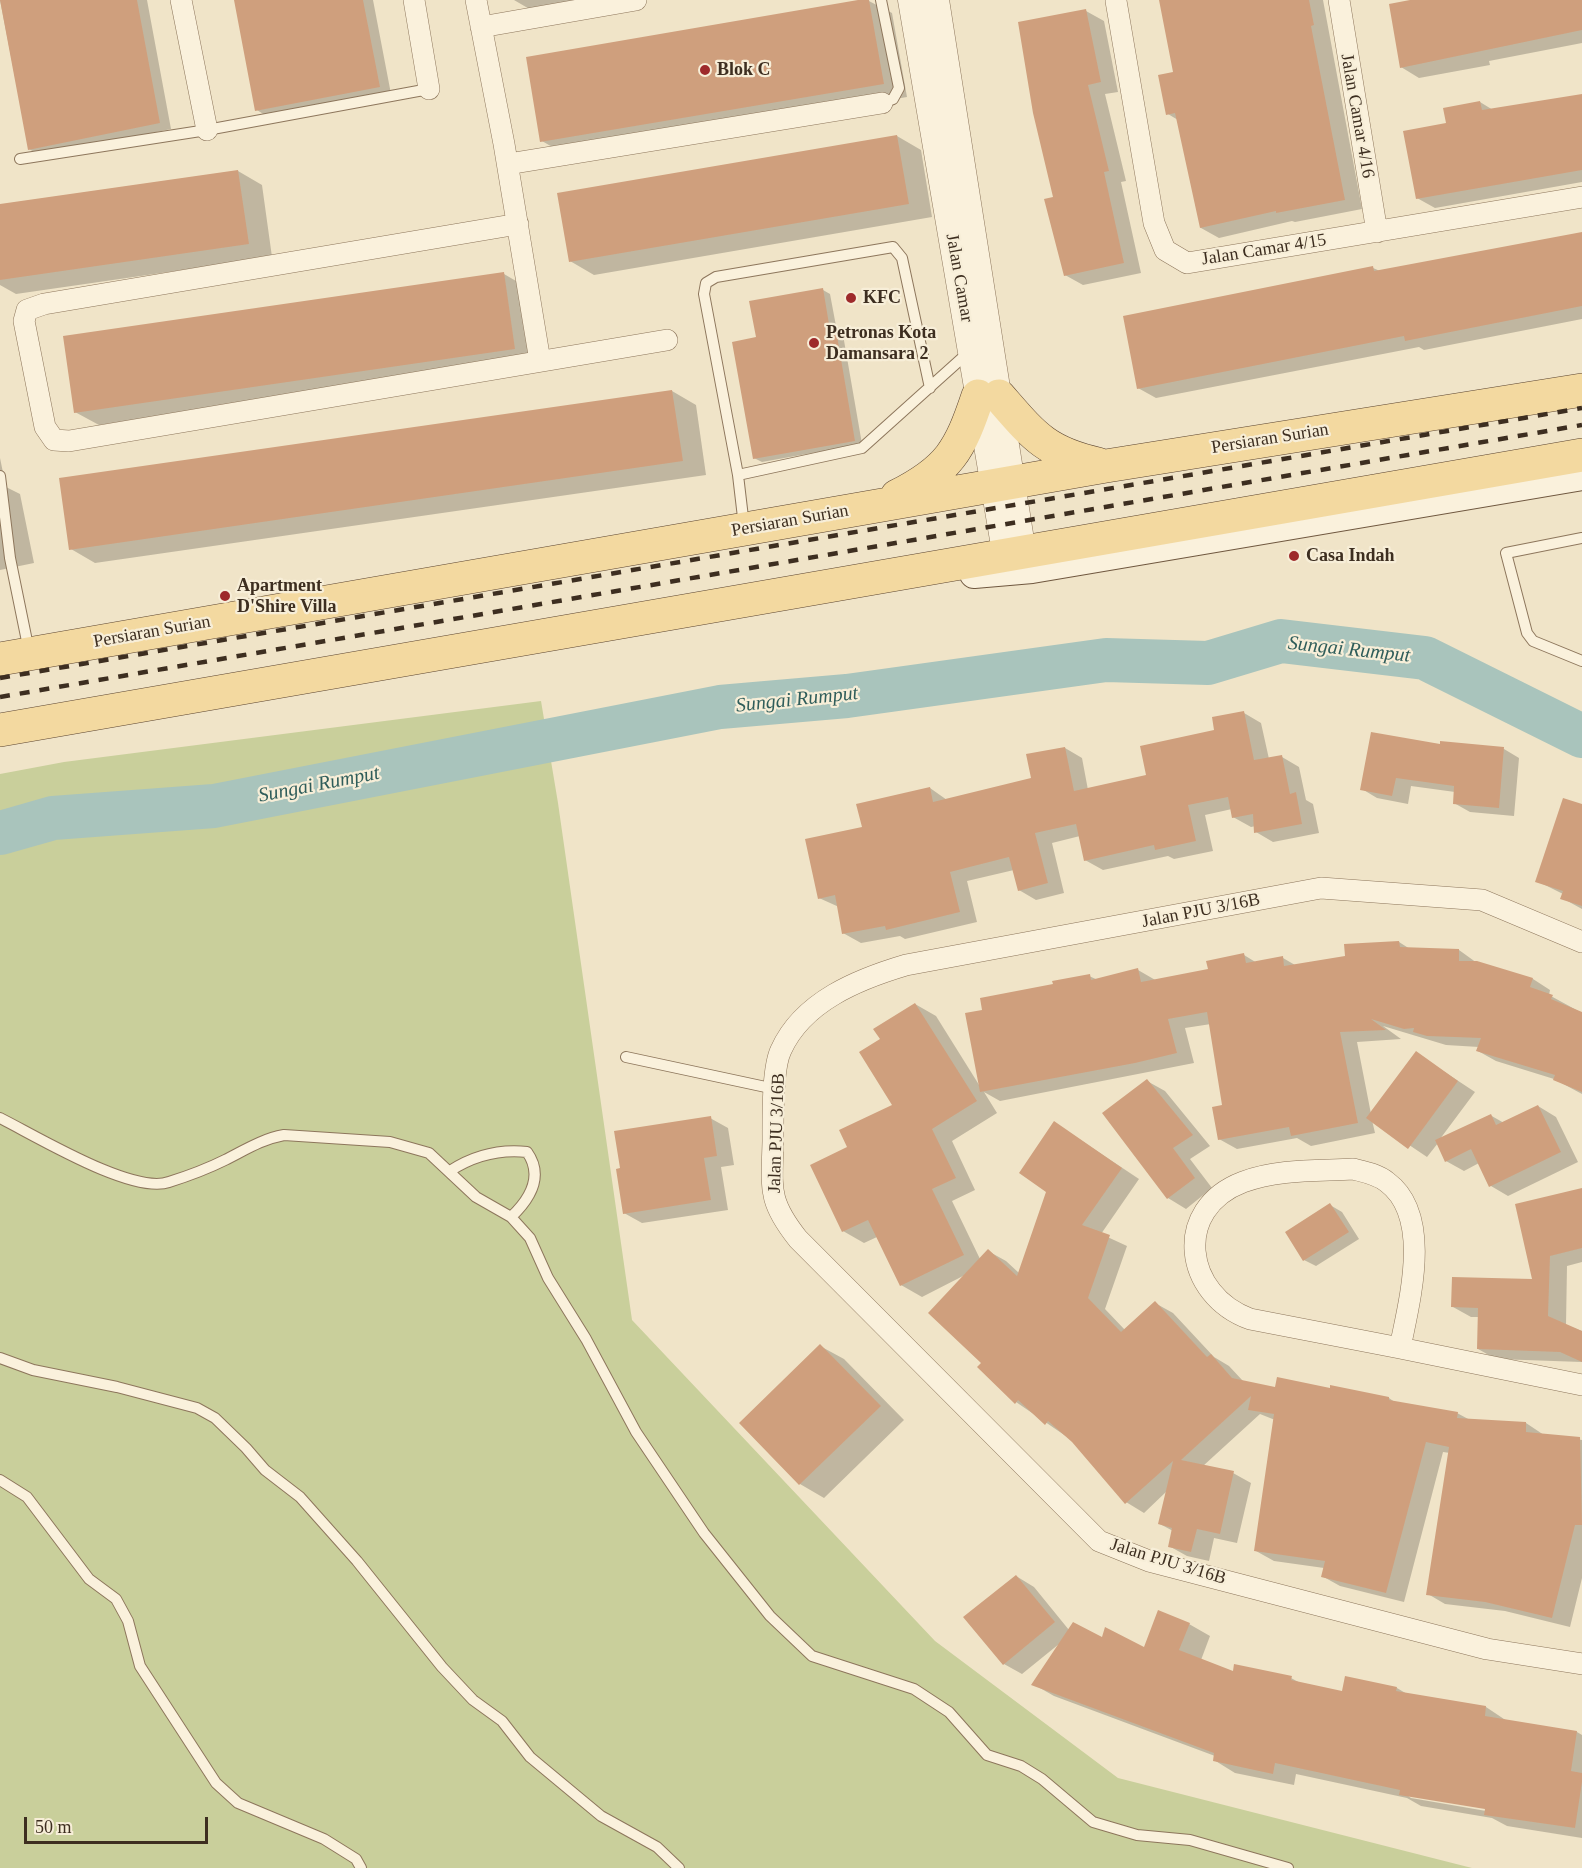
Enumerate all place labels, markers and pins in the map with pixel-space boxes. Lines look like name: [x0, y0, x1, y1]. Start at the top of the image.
place label: Blok C: [717, 59, 771, 81]
marker: Blok C: [698, 63, 712, 77]
place label: KFC: [863, 287, 901, 309]
marker: KFC: [844, 291, 858, 305]
place label: Petronas Kota Damansara 2: [826, 322, 936, 364]
marker: Petronas Kota Damansara 2: [807, 336, 821, 350]
place label: Casa Indah: [1306, 545, 1395, 567]
marker: Casa Indah: [1287, 549, 1301, 563]
place label: Apartment D'Shire Villa: [237, 575, 337, 618]
marker: Apartment D'Shire Villa: [218, 589, 232, 603]

